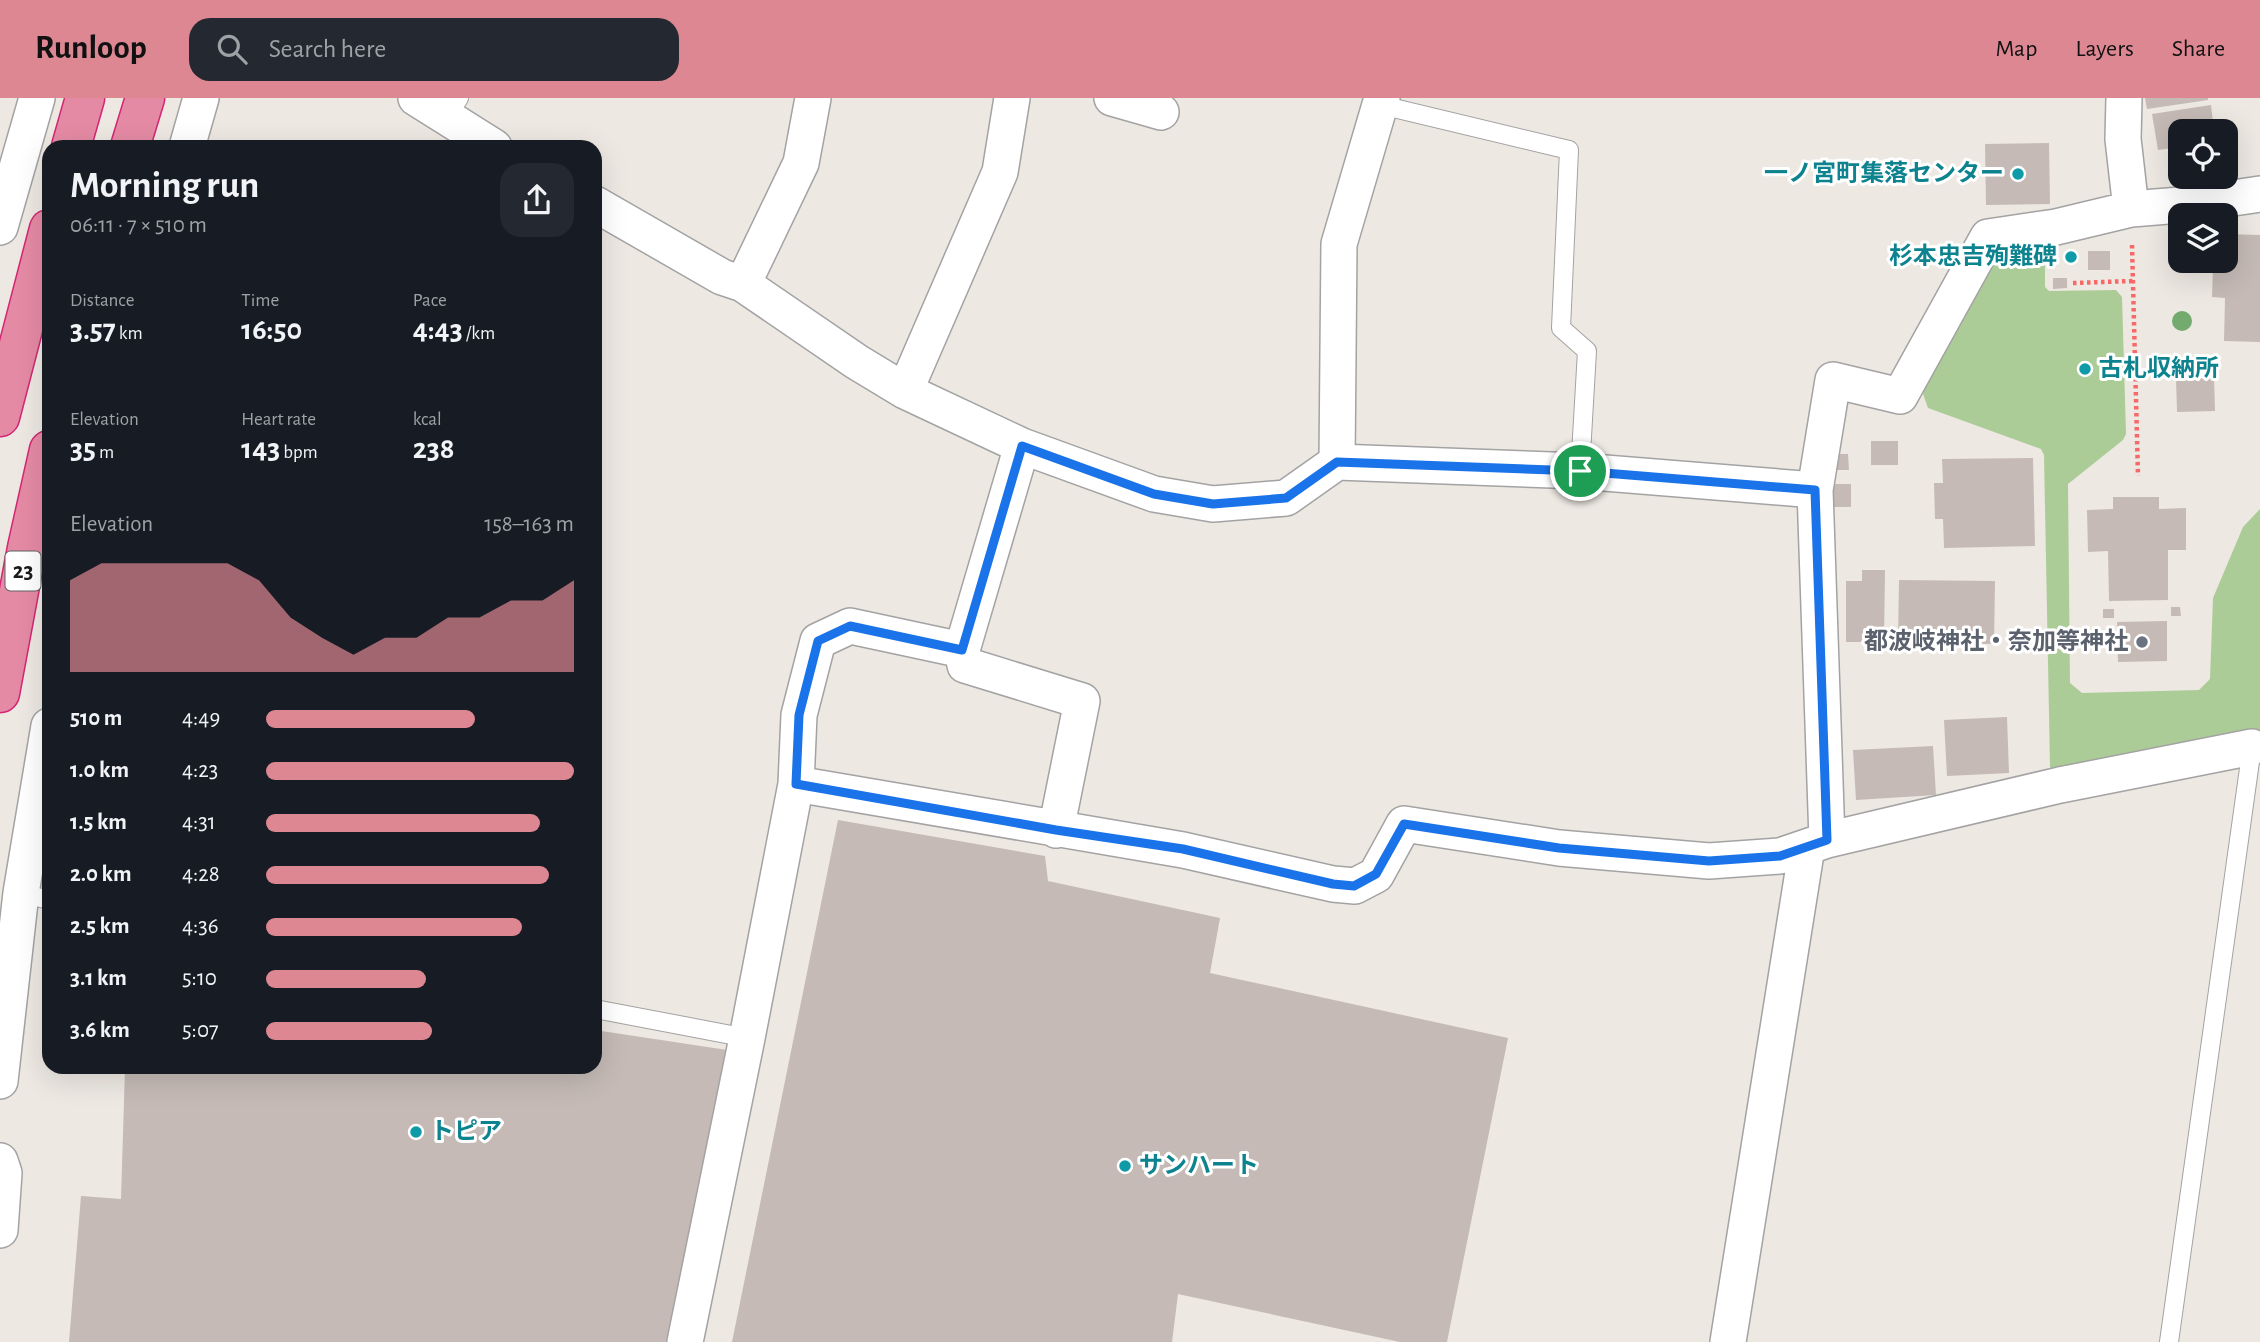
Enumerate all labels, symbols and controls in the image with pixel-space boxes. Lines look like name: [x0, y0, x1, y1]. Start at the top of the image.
search box: [189, 18, 679, 81]
icon: search: [213, 30, 251, 68]
text: Runloop: [35, 32, 147, 65]
text: Search here: [269, 36, 386, 62]
text: Map: [1995, 37, 2037, 61]
text: Layers: [2075, 37, 2134, 61]
text: Share: [2172, 37, 2225, 61]
map controls: [2168, 119, 2238, 273]
button: locate: [2168, 119, 2238, 189]
place label: 一ノ宮町集落センター: [1764, 160, 2004, 186]
button: share: [500, 163, 574, 237]
marker: 一ノ宮町集落センター: [2010, 166, 2026, 182]
text: Morning run: [70, 167, 259, 205]
button: layers: [2168, 203, 2238, 273]
text: 06:11 · 7 × 510 m: [70, 214, 207, 237]
place label: 杉本忠吉殉難碑: [1889, 243, 2057, 269]
marker: 杉本忠吉殉難碑: [2063, 249, 2079, 265]
text: Distance: [70, 291, 134, 310]
text: Time: [241, 291, 279, 310]
text: Pace: [413, 291, 447, 310]
text: 3.57: [70, 315, 116, 345]
text: 16:50: [241, 315, 302, 345]
text: 4:43: [413, 315, 463, 345]
text: km: [116, 324, 143, 343]
text: /km: [463, 324, 495, 343]
place label: 古札収納所: [2099, 355, 2219, 381]
marker: 古札収納所: [2077, 361, 2093, 377]
text: Elevation: [70, 410, 139, 429]
text: Heart rate: [241, 410, 316, 429]
text: kcal: [413, 410, 442, 429]
text: 35: [70, 434, 96, 464]
text: 143: [241, 434, 280, 464]
text: 238: [413, 434, 455, 464]
pin: [1550, 441, 1610, 501]
text: m: [96, 443, 114, 462]
text: bpm: [280, 443, 318, 462]
icon: arrive: [1561, 452, 1599, 490]
text: Elevation: [70, 513, 153, 536]
text: 158–163 m: [484, 513, 574, 536]
road number: 23: [5, 551, 40, 590]
place label: 都波岐神社・奈加等神社: [1864, 628, 2128, 654]
marker: 都波岐神社・奈加等神社: [2134, 634, 2150, 650]
text: 510 m: [70, 707, 122, 730]
text: 4:49: [182, 707, 220, 730]
text: 1.0 km: [70, 759, 129, 782]
text: 4:23: [182, 759, 218, 782]
text: 1.5 km: [70, 811, 127, 834]
text: 4:31: [182, 811, 216, 834]
text: 2.0 km: [70, 863, 132, 886]
text: 4:28: [182, 863, 220, 886]
text: 2.5 km: [70, 915, 129, 938]
text: 4:36: [182, 915, 219, 938]
text: 3.1 km: [70, 967, 127, 990]
text: 5:10: [182, 967, 217, 990]
text: 3.6 km: [70, 1019, 130, 1042]
text: 5:07: [182, 1019, 219, 1042]
place label: トピア: [430, 1119, 502, 1144]
marker: トピア: [408, 1124, 424, 1140]
place label: サンハート: [1139, 1154, 1259, 1178]
marker: サンハート: [1117, 1158, 1133, 1174]

